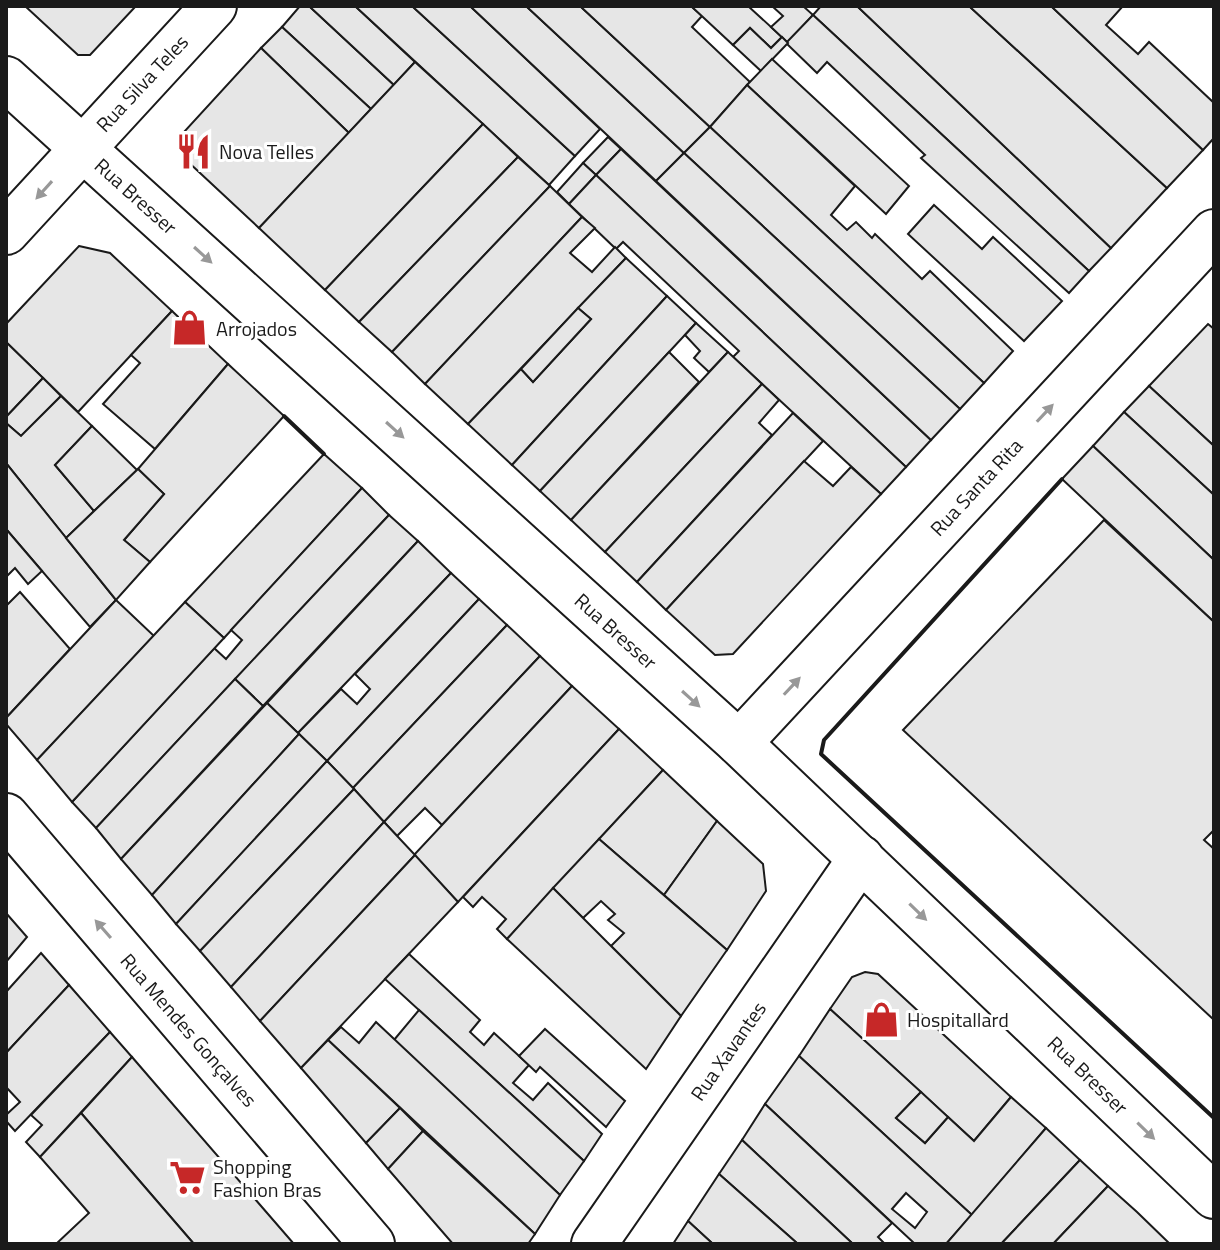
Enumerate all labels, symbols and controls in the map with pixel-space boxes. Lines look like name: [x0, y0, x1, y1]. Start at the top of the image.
street label: Rua Silva Teles: [88, 27, 196, 139]
restaurant icon: Nova Telles: [174, 132, 212, 170]
place label: Nova Telles: [219, 136, 314, 167]
street label: Rua Bresser: [88, 150, 184, 242]
one-way arrow: [36, 181, 54, 200]
one-way arrow: [193, 246, 212, 264]
shop icon: Arrojados: [171, 309, 209, 347]
place label: Arrojados: [216, 313, 297, 344]
one-way arrow: [1035, 403, 1053, 422]
one-way arrow: [386, 421, 405, 439]
street label: Rua Santa Rita: [922, 431, 1030, 543]
street label: Rua Bresser: [568, 585, 664, 677]
one-way arrow: [783, 676, 801, 695]
one-way arrow: [682, 690, 701, 708]
one-way arrow: [908, 902, 927, 921]
one-way arrow: [95, 920, 112, 940]
street label: Rua Mendes Gonçalves: [113, 946, 265, 1114]
street label: Rua Xavantes: [682, 995, 774, 1107]
shop icon: Hospitallard: [862, 1000, 900, 1038]
place label: Hospitallard: [907, 1004, 1009, 1035]
street label: Rua Bresser: [1041, 1028, 1136, 1122]
one-way arrow: [1136, 1121, 1155, 1139]
place label: Shopping Fashion Bras: [213, 1151, 322, 1205]
supermarket icon: Shopping Fashion Bras: [168, 1159, 206, 1197]

